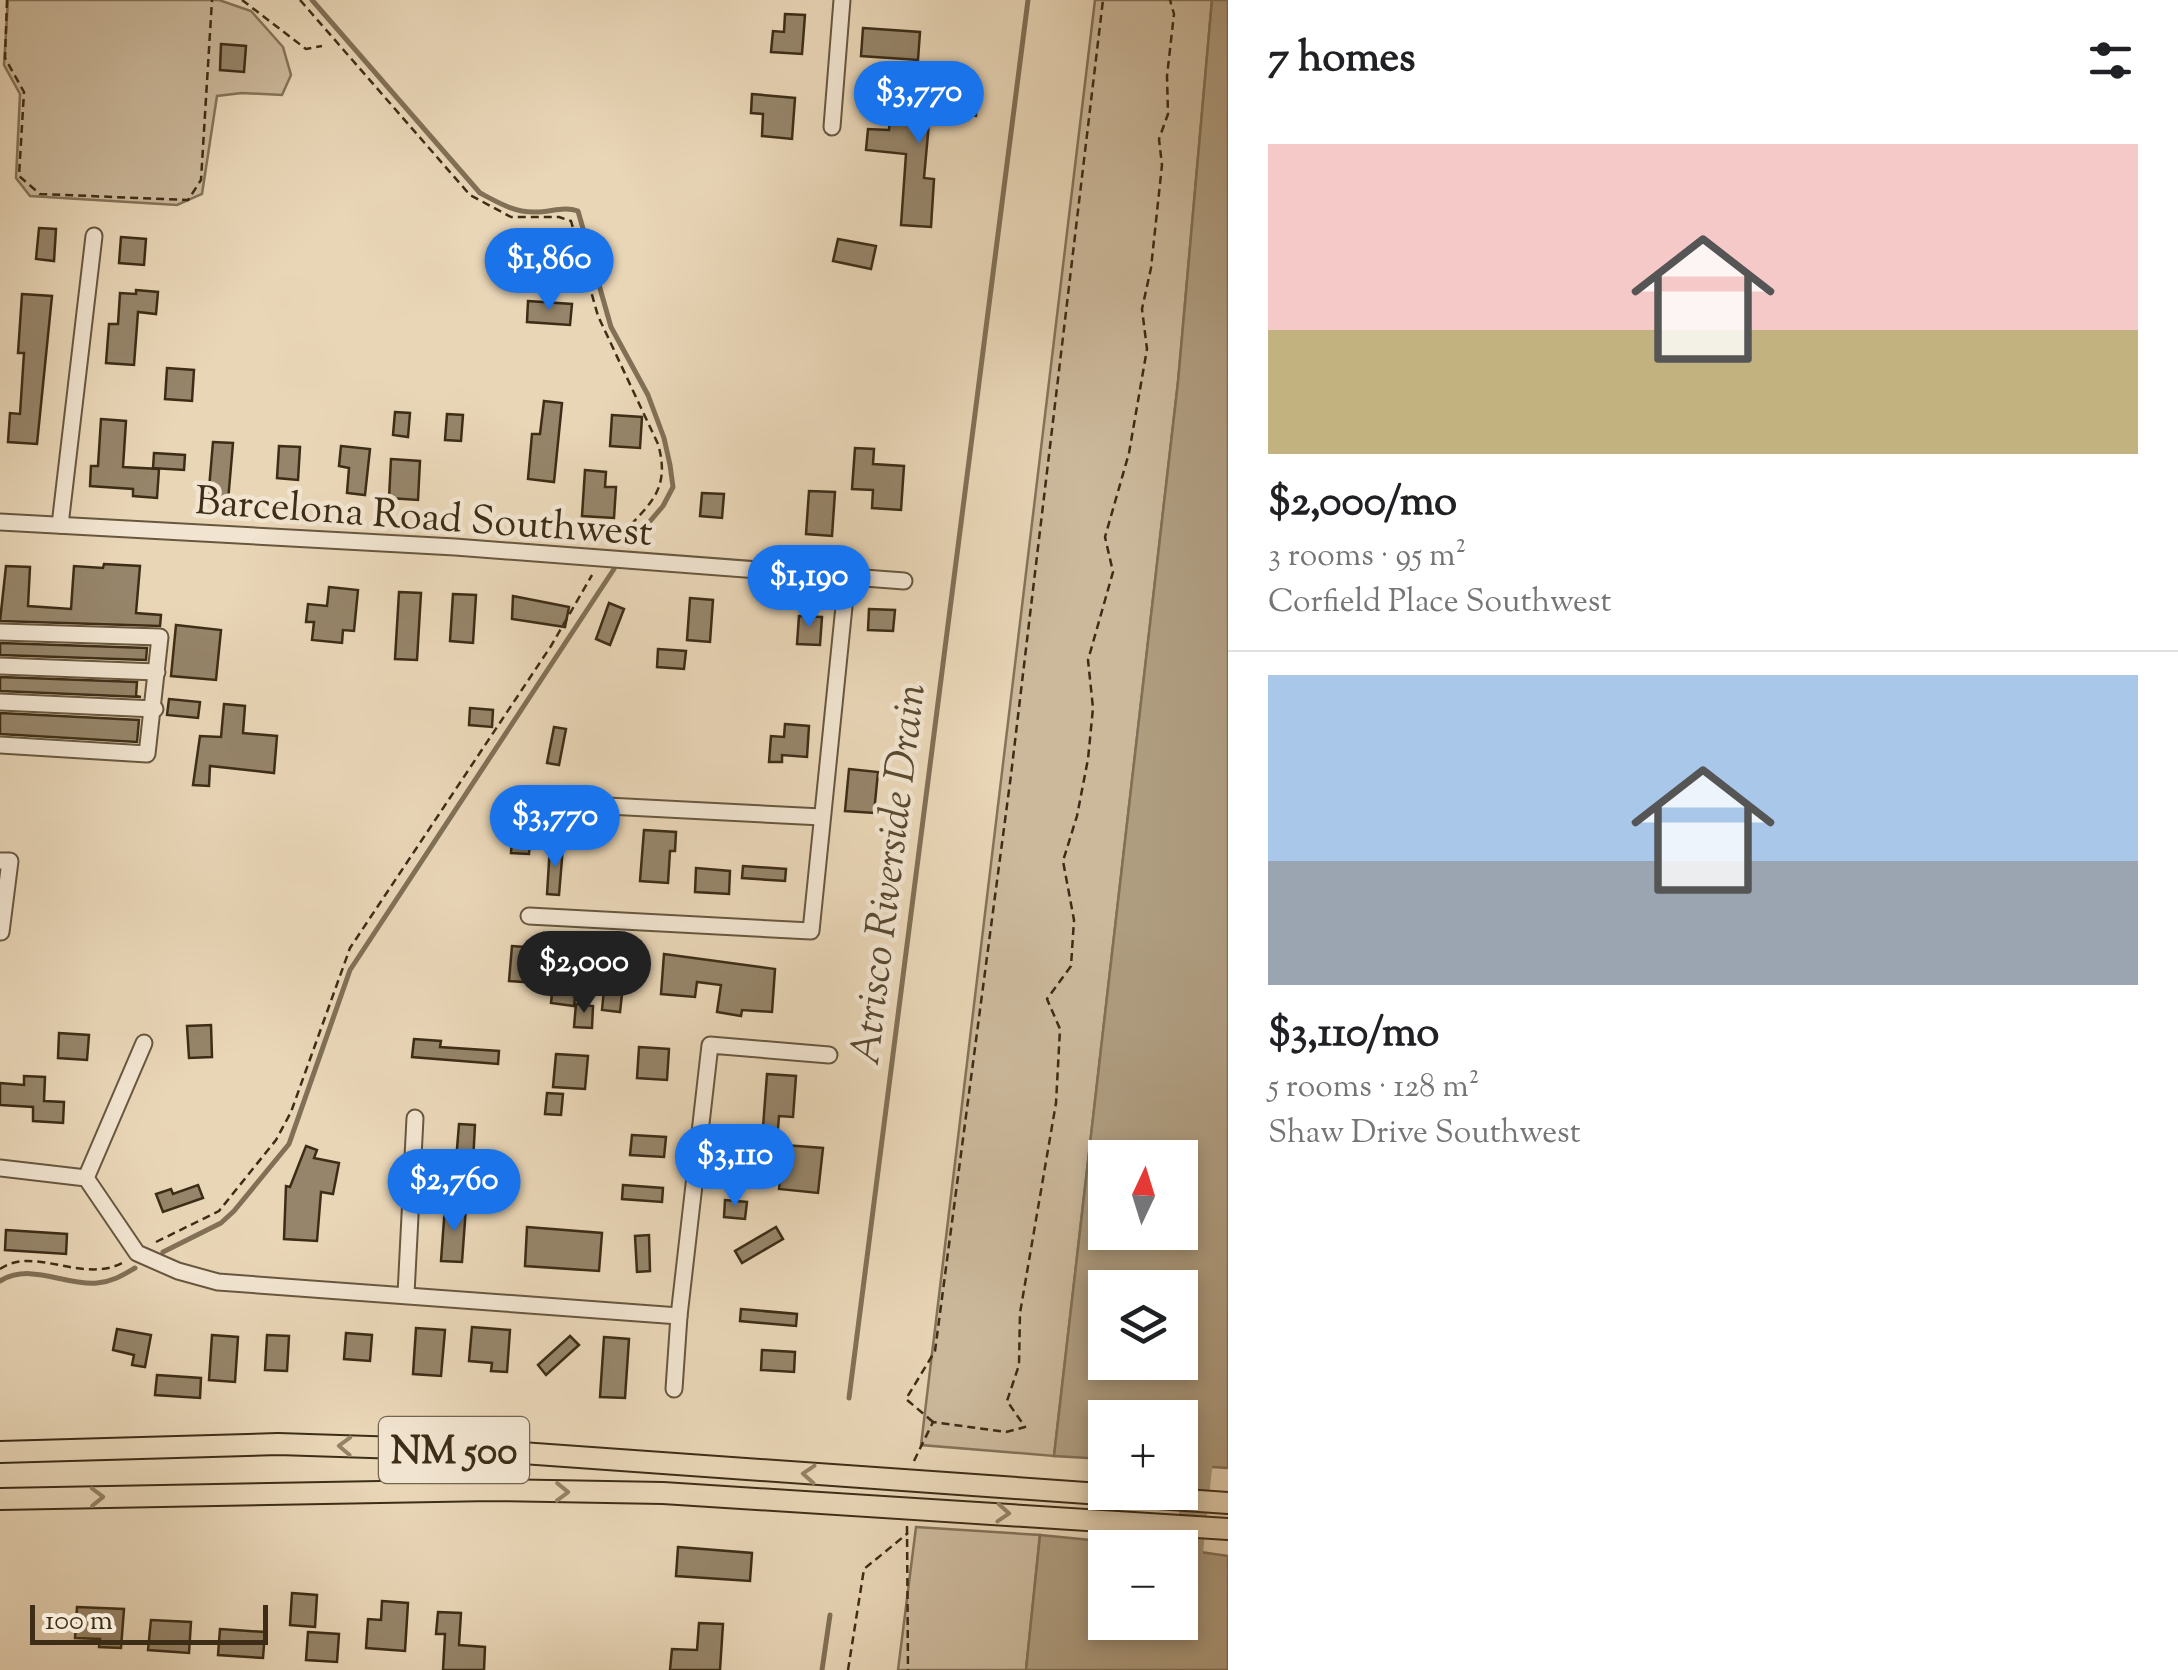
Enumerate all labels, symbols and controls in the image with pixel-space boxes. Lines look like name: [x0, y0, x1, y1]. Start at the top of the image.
text: 7 homes: [1268, 30, 1416, 90]
icon: filters: [2083, 33, 2138, 88]
pin: $3,770: [838, 61, 1000, 146]
text: $3,770: [876, 70, 962, 116]
icon: home: [1613, 209, 1793, 389]
pin: $1,860: [468, 228, 630, 313]
text: $1,860: [507, 237, 591, 283]
text: $2,000/mo: [1268, 474, 1457, 534]
street label: Barcelona Road Southwest: [193, 475, 655, 564]
text: 3 rooms · 95 m²: [1268, 534, 1466, 580]
pin: $1,190: [728, 545, 890, 630]
text: $1,190: [770, 554, 848, 600]
text: Corfield Place Southwest: [1268, 580, 1611, 626]
water label: Atrisco Riverside Drain: [838, 680, 944, 1069]
icon: home: [1613, 740, 1793, 920]
pin: $3,770: [474, 785, 636, 870]
text: $3,770: [512, 794, 598, 840]
pin: $2,000: [503, 931, 665, 1016]
text: $2,000: [539, 940, 629, 986]
text: $3,110/mo: [1268, 1005, 1439, 1065]
text: 5 rooms · 128 m²: [1268, 1065, 1479, 1111]
text: Shaw Drive Southwest: [1268, 1111, 1581, 1157]
pin: $3,110: [654, 1124, 816, 1209]
text: $3,110: [697, 1133, 773, 1179]
north arrow: [1088, 1140, 1198, 1250]
map controls: [1088, 1140, 1198, 1640]
pin: $2,760: [373, 1149, 535, 1234]
text: $2,760: [410, 1158, 498, 1204]
button: layers: [1088, 1270, 1198, 1380]
button: +: [1088, 1400, 1198, 1510]
road number: NM 500: [379, 1417, 529, 1483]
one-way arrow: [337, 1436, 353, 1457]
one-way arrow: [801, 1464, 817, 1485]
one-way arrow: [555, 1481, 571, 1502]
one-way arrow: [90, 1487, 106, 1508]
one-way arrow: [995, 1502, 1011, 1523]
button: −: [1088, 1530, 1198, 1640]
scale bar: [30, 1600, 268, 1644]
text: 100 m: [45, 1602, 113, 1642]

